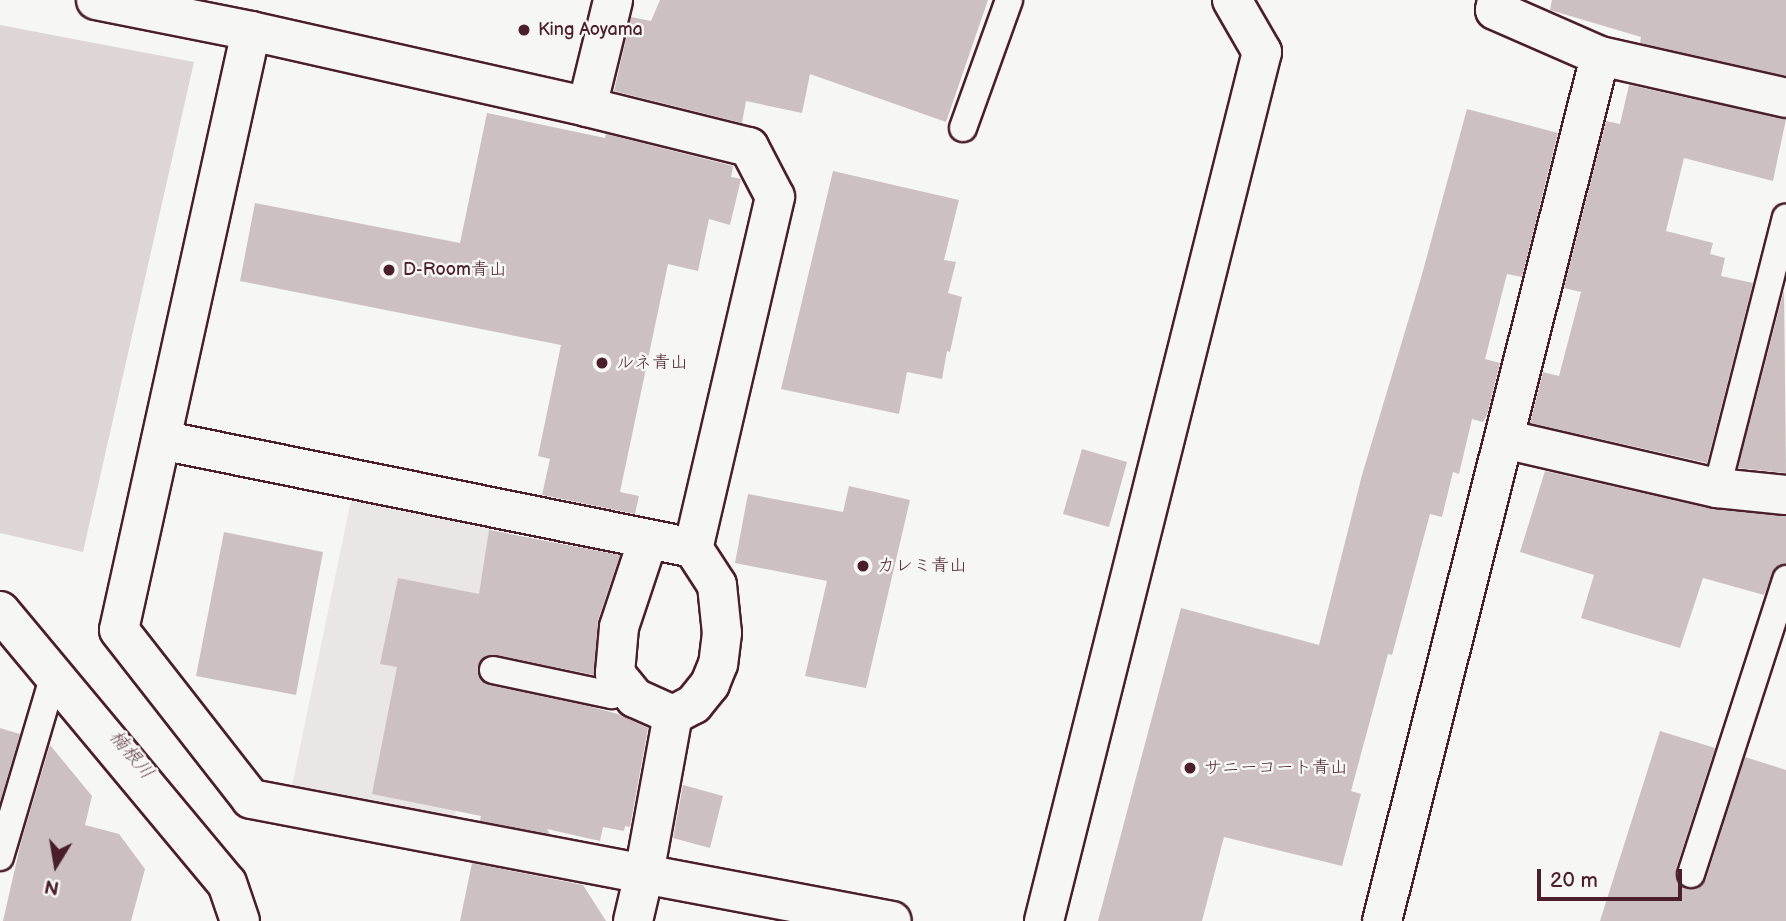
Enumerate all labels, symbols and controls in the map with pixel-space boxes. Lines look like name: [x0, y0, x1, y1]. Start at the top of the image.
place label: King Aoyama: [538, 19, 643, 41]
marker: King Aoyama: [516, 22, 532, 38]
place label: D-Room青山: [403, 259, 507, 281]
marker: D-Room青山: [381, 262, 397, 278]
place label: ルネ青山: [616, 352, 688, 374]
marker: ルネ青山: [594, 355, 610, 371]
place label: カレミ青山: [877, 555, 967, 577]
marker: カレミ青山: [855, 558, 871, 574]
water label: 楠根川: [104, 726, 158, 784]
place label: サニーコート青山: [1204, 757, 1348, 779]
marker: サニーコート青山: [1182, 760, 1198, 776]
north arrow: [21, 830, 91, 900]
scale bar: [1541, 855, 1686, 899]
text: 20 m: [1550, 868, 1598, 893]
text: N: [43, 873, 61, 899]

